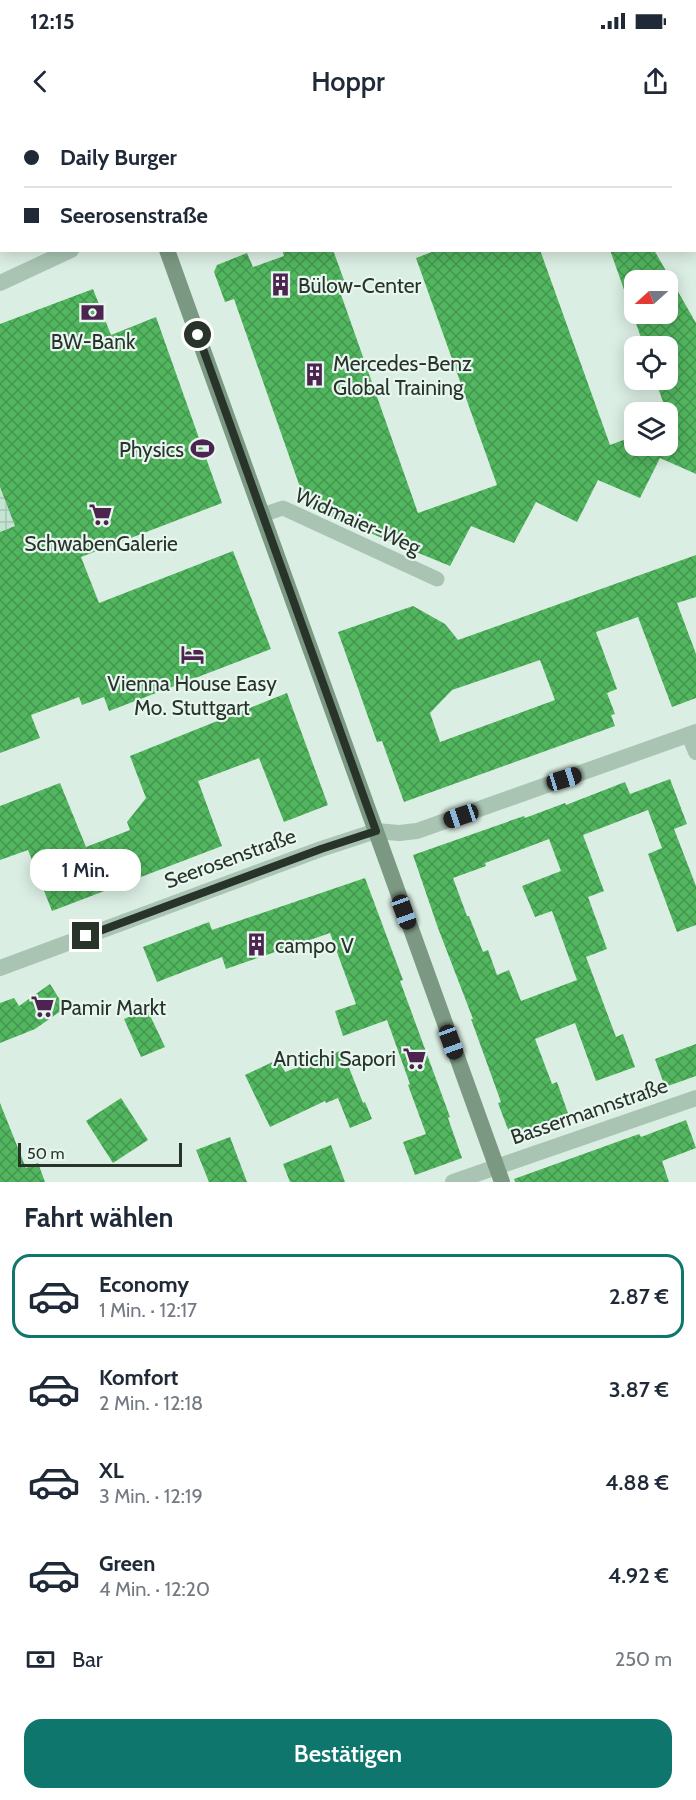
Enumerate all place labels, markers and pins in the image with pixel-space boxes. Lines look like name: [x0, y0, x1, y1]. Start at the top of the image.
building icon: Bülow-Center: [267, 272, 293, 298]
place label: Bülow-Center: [298, 273, 422, 298]
bank icon: BW-Bank: [80, 300, 106, 326]
place label: BW-Bank: [51, 329, 136, 354]
place label: Mercedes-Benz Global Training: [333, 351, 472, 400]
building icon: Mercedes-Benz Global Training: [302, 362, 328, 388]
sports icon: Physics: [189, 436, 215, 462]
place label: Physics: [119, 437, 184, 462]
supermarket icon: SchwabenGalerie: [88, 502, 114, 528]
place label: SchwabenGalerie: [24, 531, 178, 556]
hotel icon: Vienna House Easy Mo. Stuttgart: [179, 642, 205, 668]
place label: Vienna House Easy Mo. Stuttgart: [107, 671, 277, 720]
building icon: campo V: [244, 932, 270, 958]
place label: campo V: [275, 933, 354, 958]
supermarket icon: Pamir Markt: [29, 994, 55, 1020]
place label: Pamir Markt: [60, 995, 166, 1020]
supermarket icon: Antichi Sapori: [401, 1045, 427, 1071]
place label: Antichi Sapori: [273, 1046, 396, 1071]

